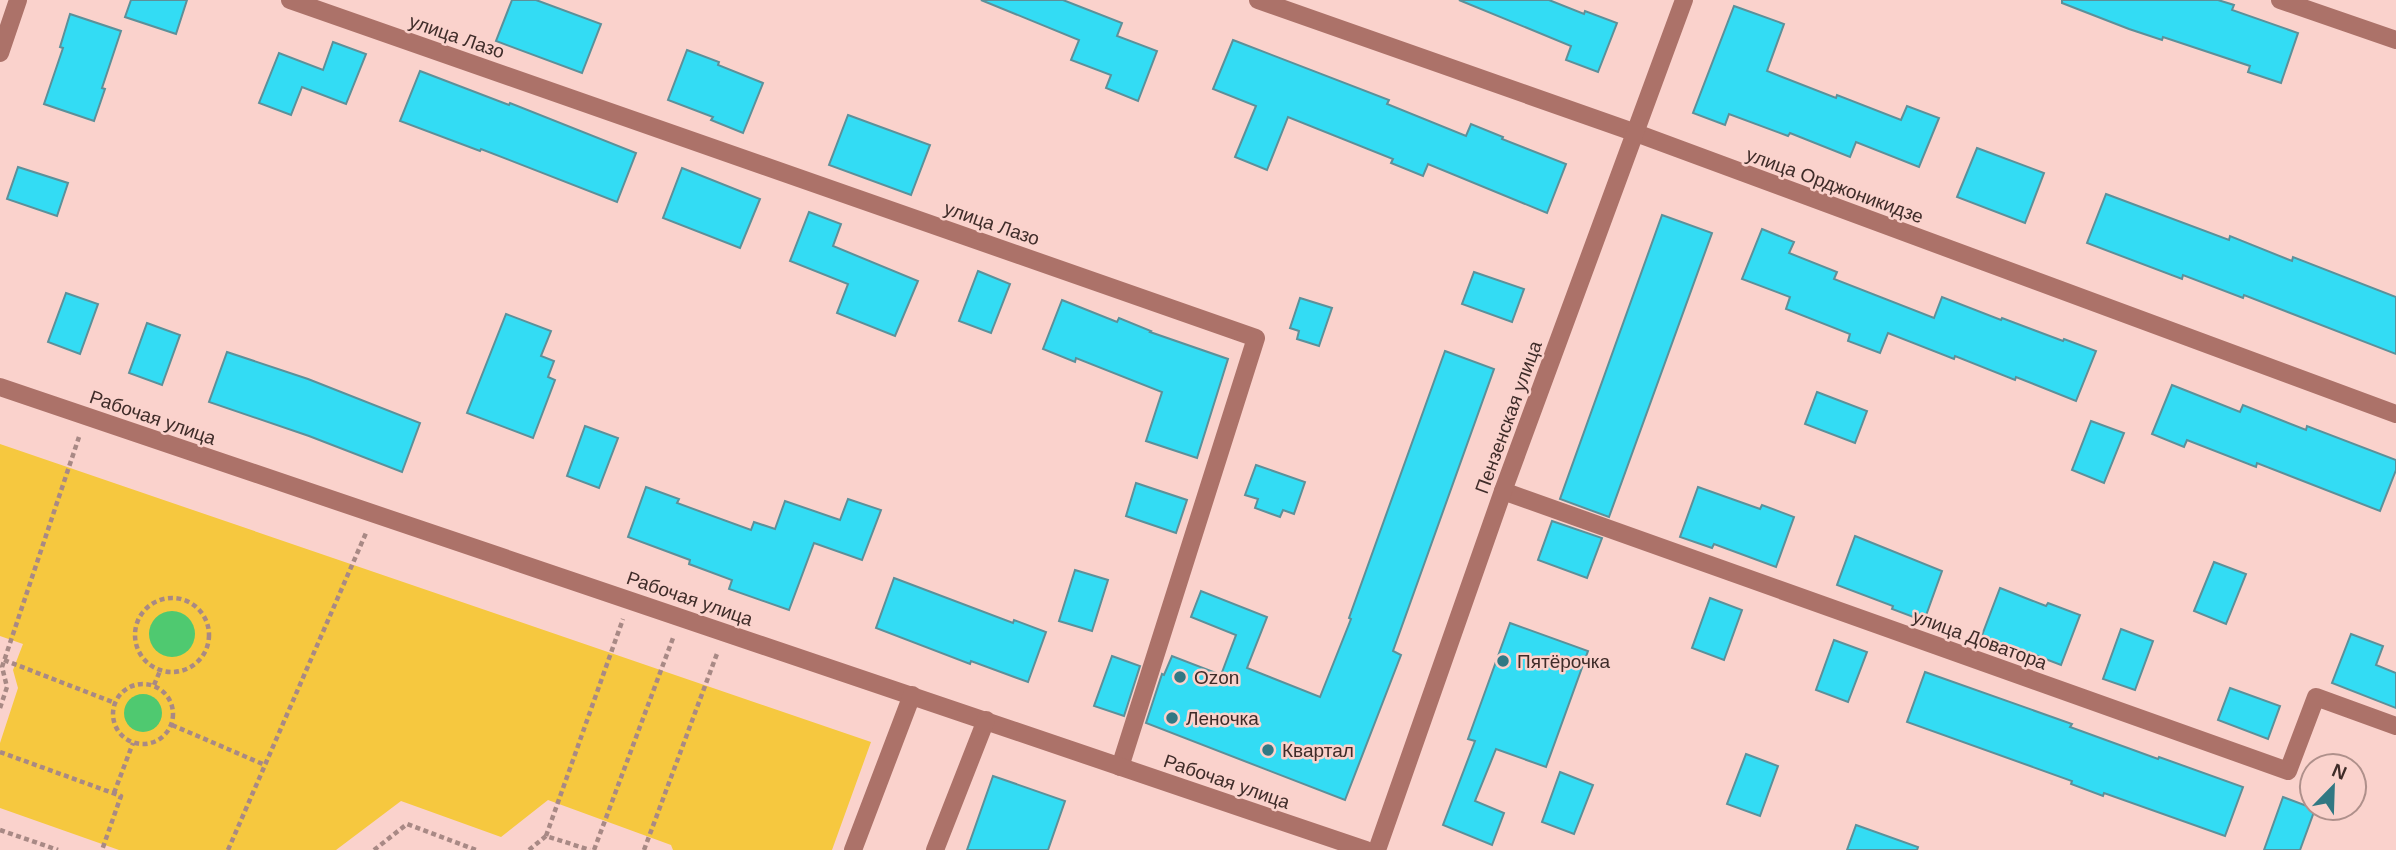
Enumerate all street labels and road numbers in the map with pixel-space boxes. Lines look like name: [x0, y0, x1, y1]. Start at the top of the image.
street label: улица Лазо: [406, 10, 507, 63]
street label: улица Орджоникидзе: [1743, 144, 1926, 227]
street label: улица Лазо: [941, 197, 1042, 250]
street label: Пензенская улица: [1471, 338, 1546, 496]
street label: Рабочая улица: [87, 386, 219, 449]
street label: Рабочая улица: [624, 567, 756, 630]
street label: улица Доватора: [1910, 605, 2050, 674]
street label: Рабочая улица: [1161, 750, 1293, 813]

